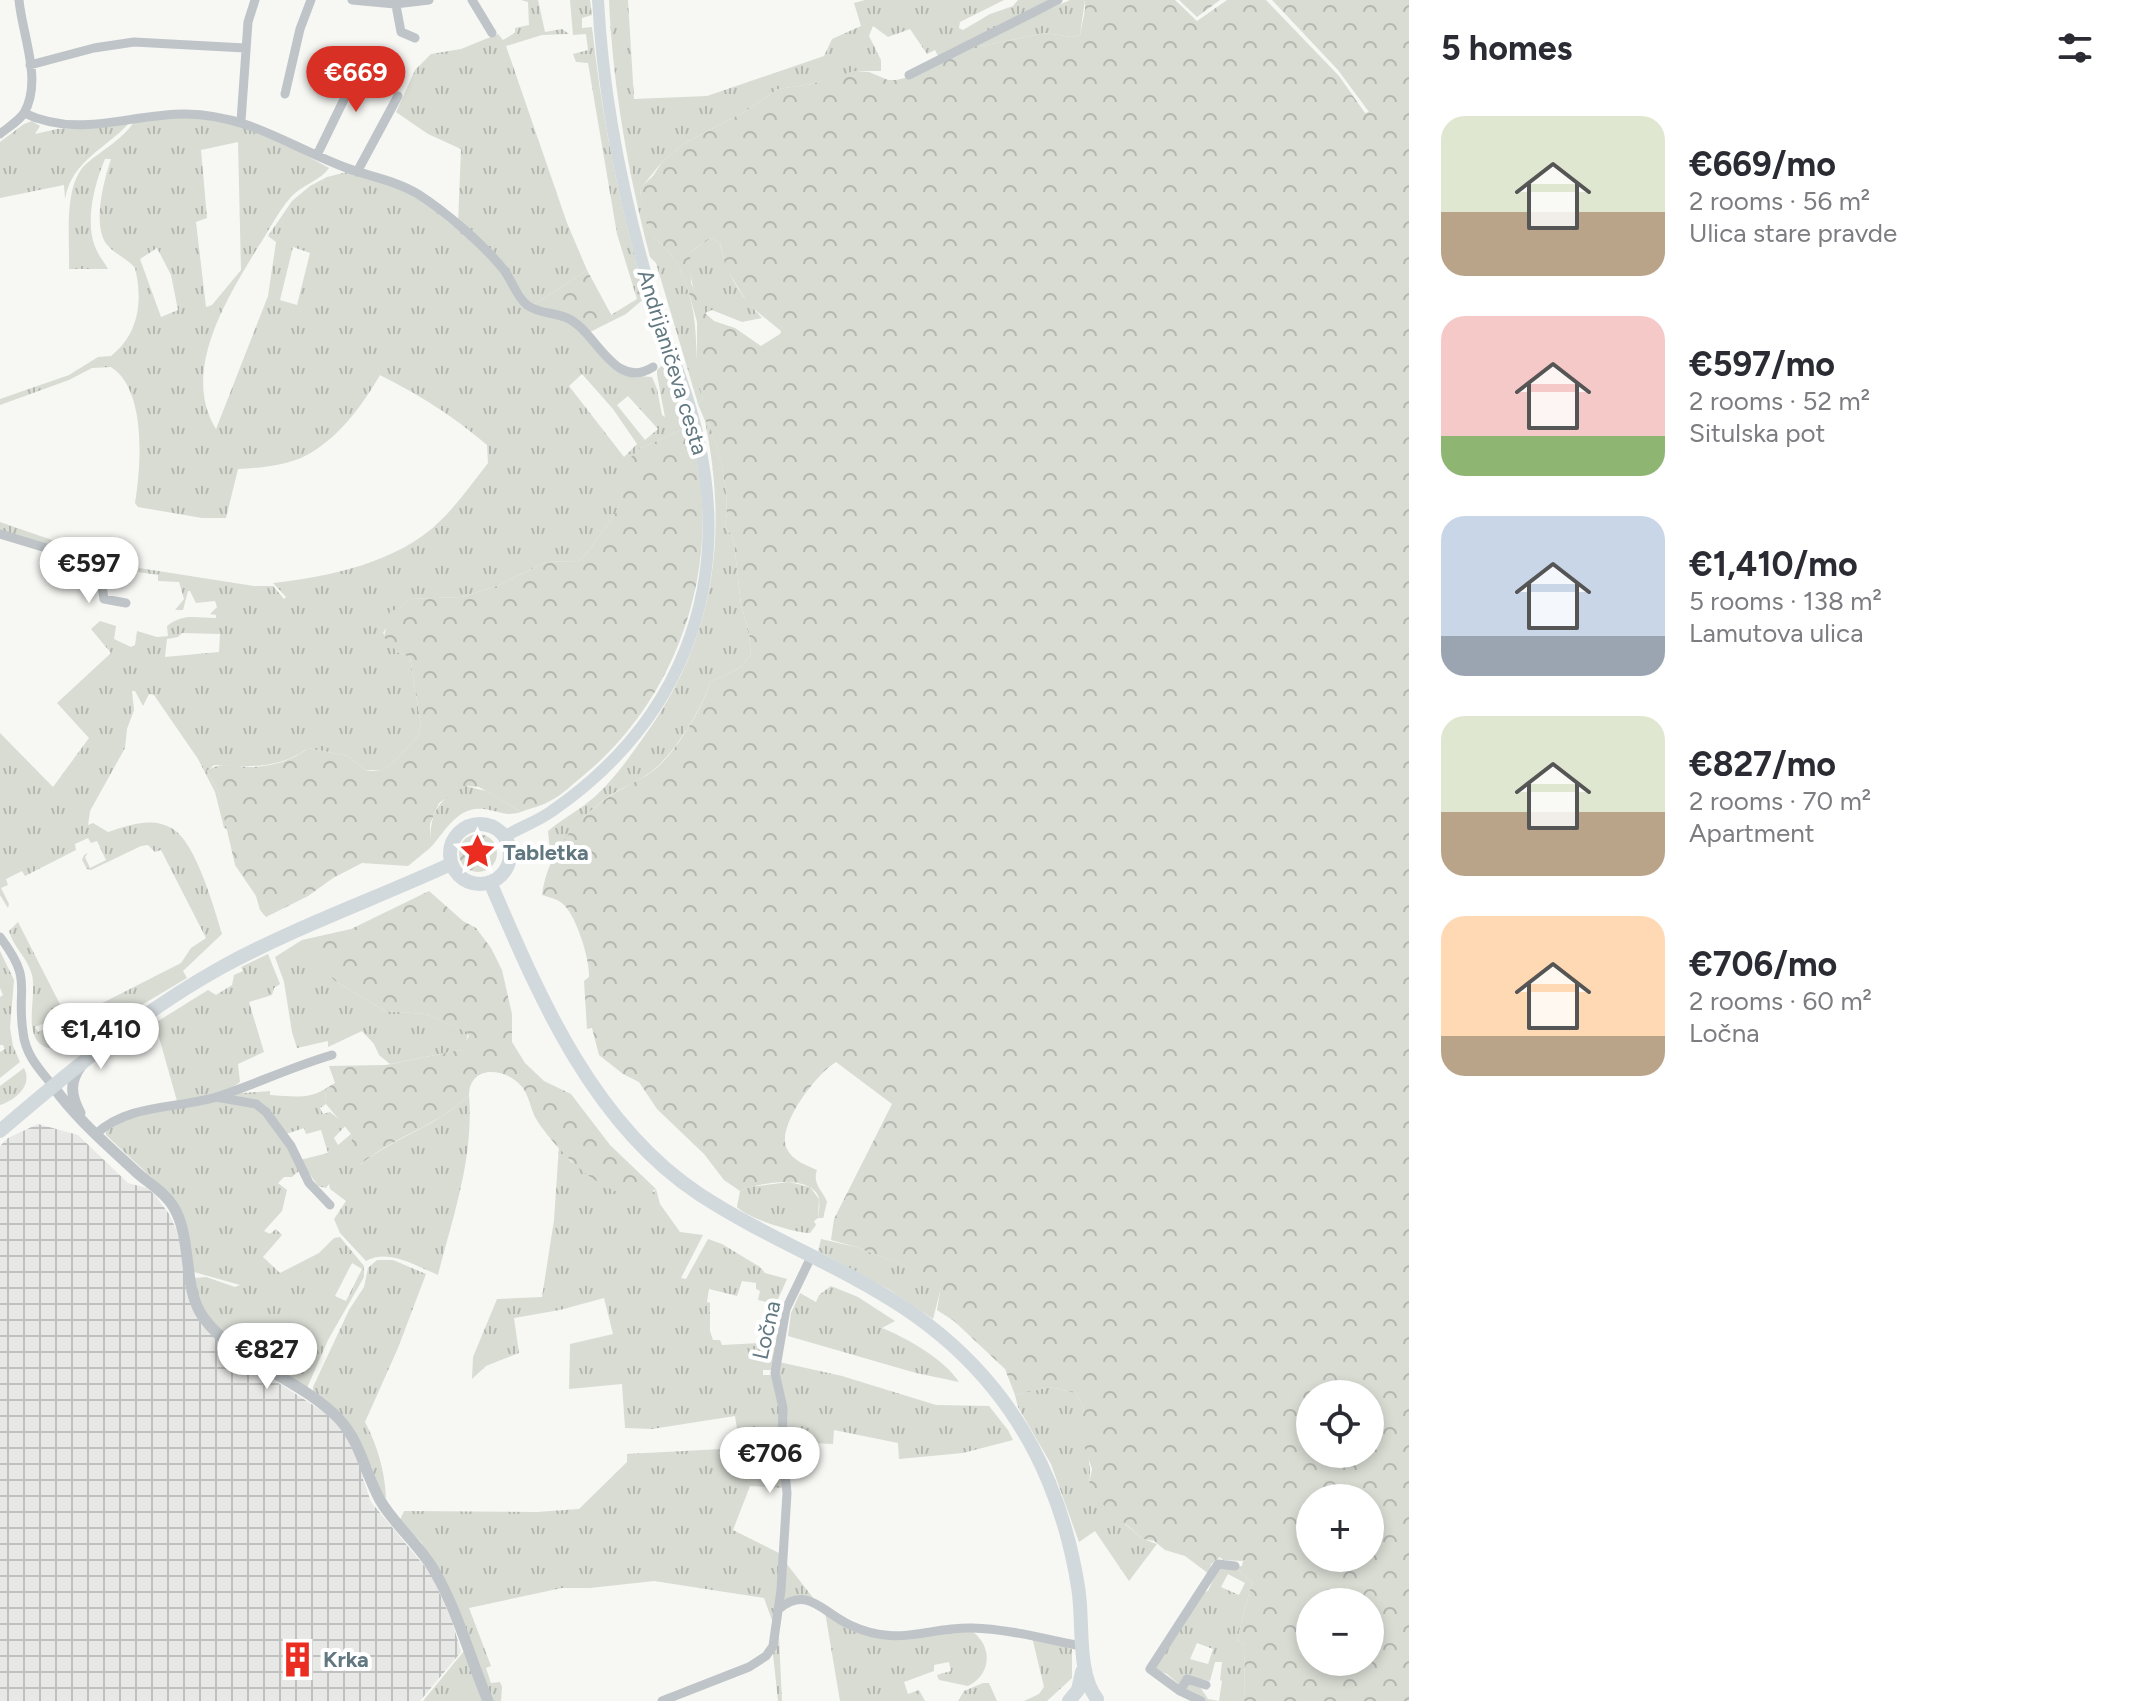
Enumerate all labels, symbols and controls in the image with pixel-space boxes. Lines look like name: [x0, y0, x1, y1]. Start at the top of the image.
icon: filters: [2053, 26, 2097, 70]
text: 5 homes: [1441, 28, 1572, 69]
pin: €669: [309, 46, 403, 114]
text: €669: [324, 56, 388, 88]
text: €669/mo: [1689, 144, 1836, 185]
icon: home: [1505, 148, 1601, 244]
text: 2 rooms · 56 m²: [1689, 185, 1870, 217]
text: Ulica stare pravde: [1689, 217, 1897, 249]
street label: Andrijaničeva cesta: [632, 266, 714, 458]
text: €597/mo: [1689, 344, 1835, 385]
icon: home: [1505, 348, 1601, 444]
text: 2 rooms · 52 m²: [1689, 385, 1870, 417]
text: Situlska pot: [1689, 417, 1825, 449]
pin: €597: [42, 537, 136, 605]
text: €1,410/mo: [1689, 544, 1858, 585]
text: €597: [58, 547, 120, 579]
icon: home: [1505, 548, 1601, 644]
text: 5 rooms · 138 m²: [1689, 585, 1882, 617]
text: Lamutova ulica: [1689, 617, 1863, 649]
text: €827/mo: [1689, 744, 1836, 785]
icon: home: [1505, 748, 1601, 844]
text: 2 rooms · 70 m²: [1689, 785, 1871, 817]
text: Apartment: [1689, 817, 1815, 849]
place icon: Tabletka: [458, 833, 496, 871]
place label: Tabletka: [503, 839, 589, 866]
text: €706/mo: [1689, 944, 1837, 985]
icon: home: [1505, 948, 1601, 1044]
text: 2 rooms · 60 m²: [1689, 985, 1872, 1017]
pin: €1,410: [36, 1003, 166, 1071]
text: €1,410: [61, 1013, 141, 1045]
text: Ločna: [1689, 1017, 1759, 1049]
street label: Ločna: [747, 1298, 786, 1362]
pin: €827: [220, 1323, 314, 1391]
text: €827: [235, 1333, 299, 1365]
map controls: [1296, 1380, 1384, 1676]
button: locate: [1296, 1380, 1384, 1468]
pin: €706: [723, 1427, 817, 1495]
text: €706: [738, 1437, 802, 1469]
button: +: [1296, 1484, 1384, 1572]
button: −: [1296, 1588, 1384, 1676]
building icon: Krka: [278, 1640, 316, 1678]
place label: Krka: [323, 1646, 369, 1673]

